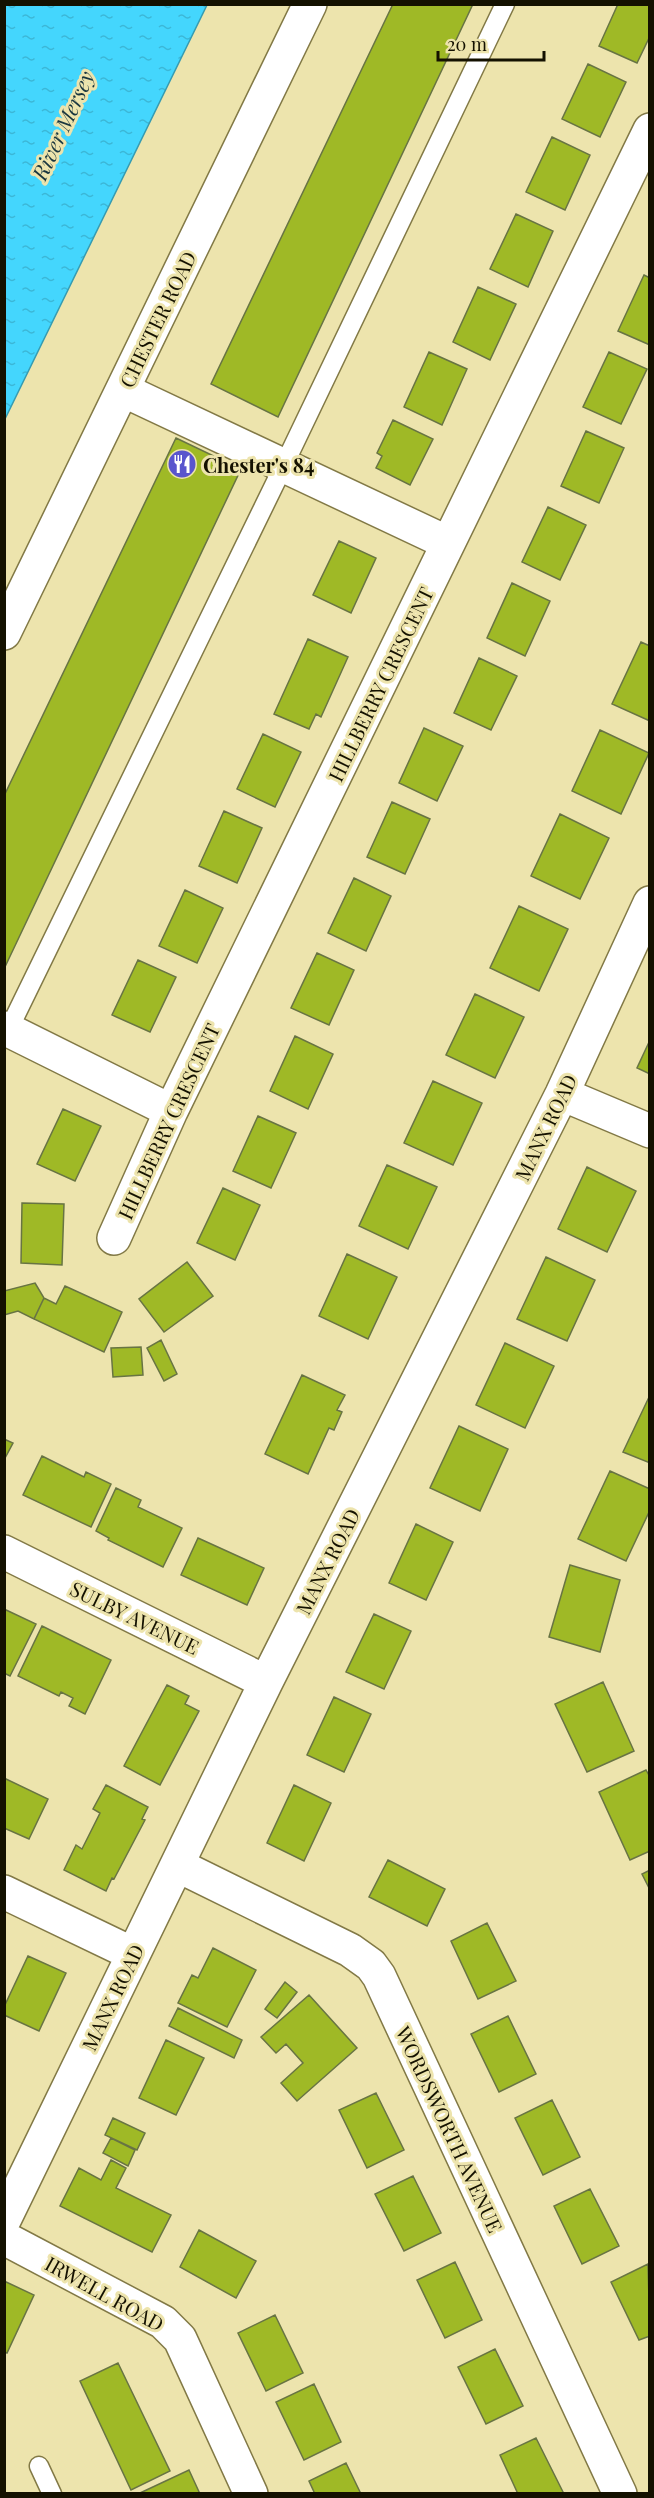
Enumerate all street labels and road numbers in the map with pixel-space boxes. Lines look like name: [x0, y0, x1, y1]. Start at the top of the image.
street label: CHESTER ROAD: [112, 246, 202, 392]
street label: HILLBERRY CRESCENT: [321, 582, 439, 786]
street label: HILLBERRY CRESCENT: [111, 1019, 225, 1223]
street label: MANX ROAD: [508, 1069, 582, 1185]
street label: MANX ROAD: [289, 1504, 365, 1618]
street label: SULBY AVENUE: [66, 1574, 204, 1660]
street label: MANX ROAD: [75, 1939, 149, 2055]
street label: WORDSWORTH AVENUE: [390, 2021, 510, 2236]
street label: IRWELL ROAD: [41, 2249, 169, 2337]

